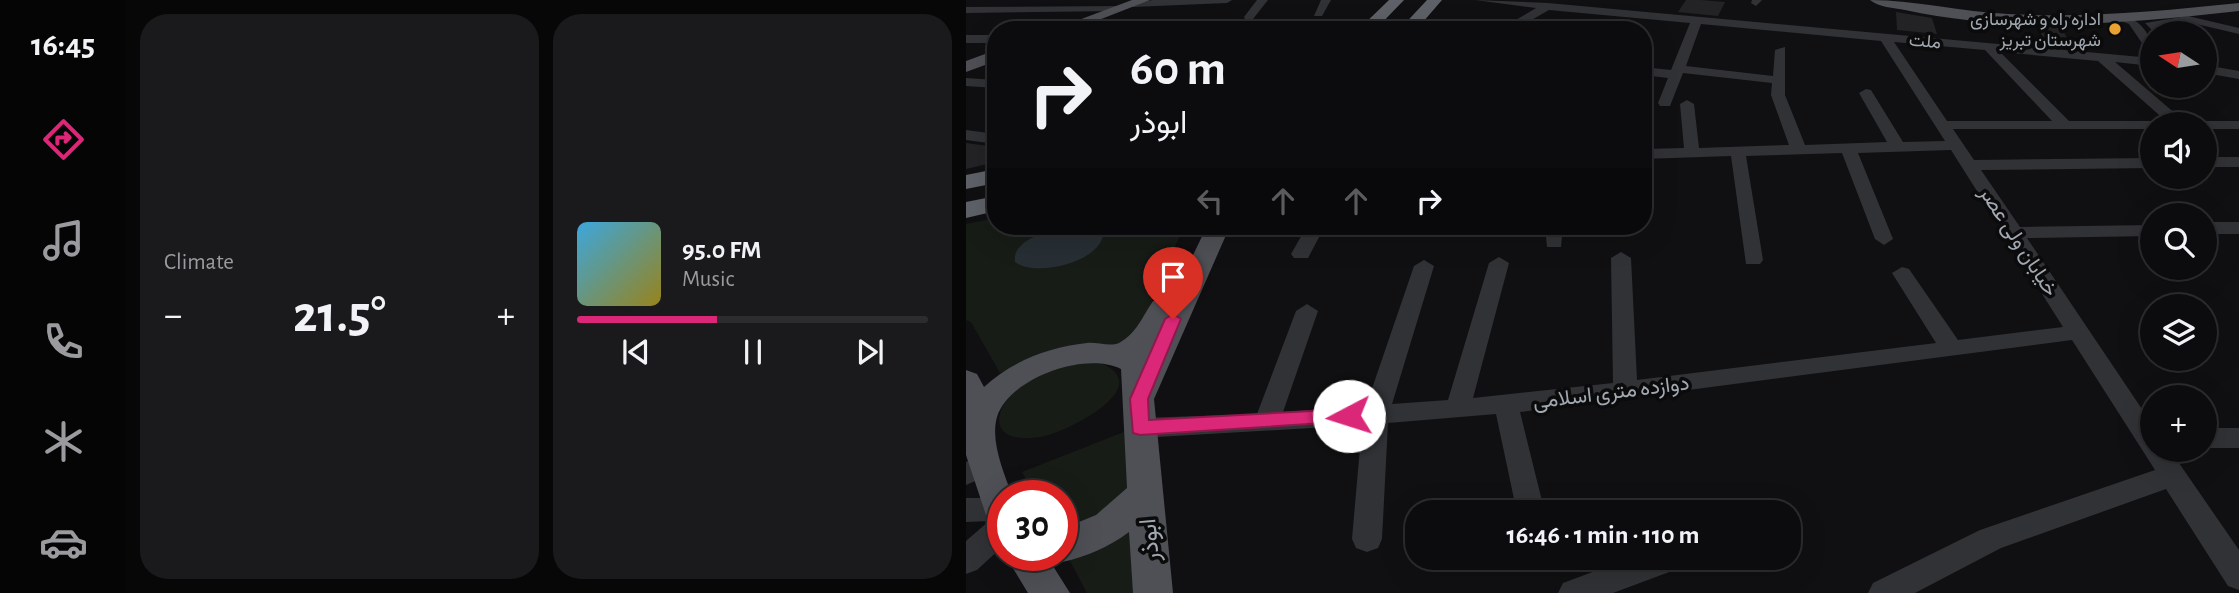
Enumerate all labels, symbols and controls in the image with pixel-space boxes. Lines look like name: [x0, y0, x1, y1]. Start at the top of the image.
place label: اداره راه و شهرسازی شهرستان تبریز: [1970, 11, 2101, 51]
marker: اداره راه و شهرسازی شهرستان تبریز: [2107, 21, 2123, 37]
north arrow: [2140, 21, 2217, 98]
map controls: [2140, 21, 2217, 462]
text: 16:45: [31, 29, 95, 61]
street label: ملت: [1908, 32, 1942, 52]
text: 60 m: [1130, 45, 1226, 94]
icon: right: [1015, 49, 1106, 140]
text: ابوذر: [1130, 107, 1187, 139]
button: sound: [2140, 112, 2217, 189]
icon: directions: [39, 115, 88, 164]
icon: left: [1191, 182, 1229, 220]
icon: ahead: [1264, 182, 1302, 220]
icon: ahead: [1337, 182, 1375, 220]
icon: right: [1410, 182, 1448, 220]
street label: خیابان ولی عصر: [1973, 182, 2062, 301]
button: search: [2140, 203, 2217, 280]
icon: music: [39, 216, 88, 265]
text: 95.0 FM: [682, 237, 762, 263]
pin: [1143, 247, 1203, 319]
text: Climate: [164, 251, 234, 274]
icon: arrive: [1154, 258, 1192, 296]
text: Music: [682, 268, 734, 291]
text: 21.5°: [293, 289, 386, 341]
button: layers: [2140, 294, 2217, 371]
text: −: [164, 297, 182, 335]
text: +: [497, 297, 515, 335]
icon: phone: [39, 317, 88, 366]
icon: previous: [617, 333, 655, 371]
icon: pause: [734, 333, 772, 371]
icon: next: [851, 333, 889, 371]
street label: دوازده متری اسلامی: [1532, 372, 1691, 415]
position arrow: [1312, 379, 1386, 453]
button: +: [2140, 385, 2217, 462]
icon: climate: [39, 417, 88, 466]
speed limit sign: 30: [987, 480, 1078, 571]
street label: ابوذر: [1136, 517, 1166, 563]
icon: car: [39, 518, 88, 567]
text: 16:46 · 1 min · 110 m: [1506, 522, 1700, 548]

